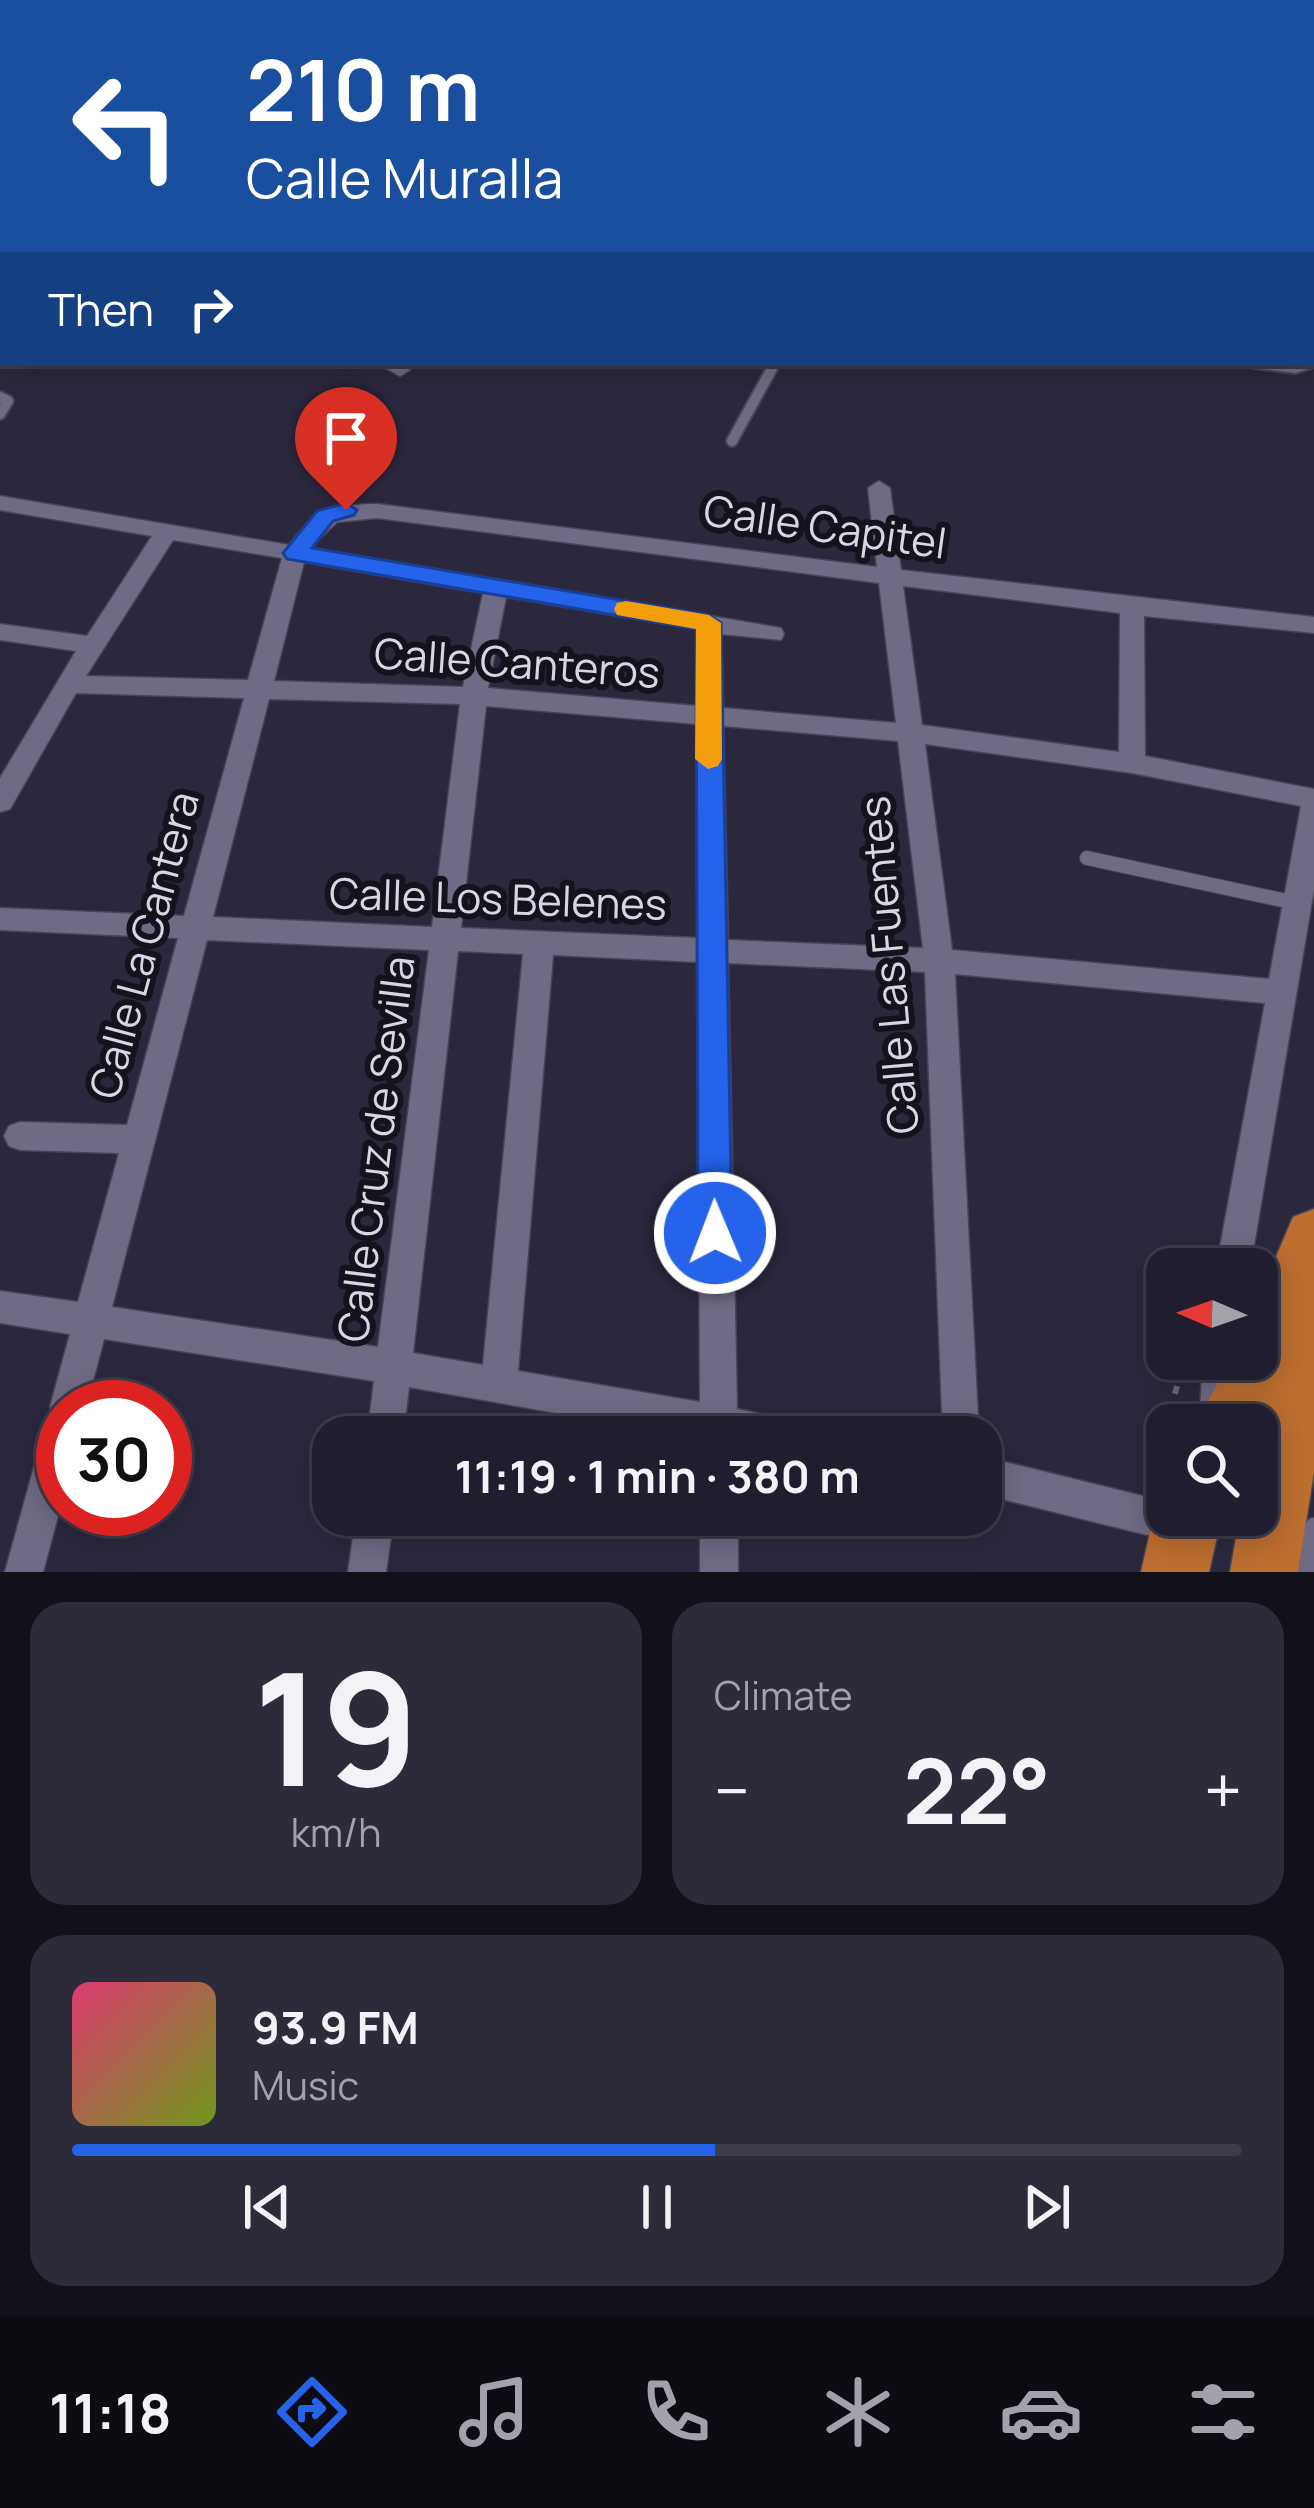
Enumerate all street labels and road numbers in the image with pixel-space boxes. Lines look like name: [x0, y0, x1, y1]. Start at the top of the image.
street label: Calle Capitel: [700, 480, 950, 572]
street label: Calle Canteros: [372, 623, 662, 701]
street label: Calle La Cantera: [74, 785, 212, 1105]
street label: Calle Las Fuentes: [844, 794, 932, 1136]
street label: Calle Los Belenes: [328, 863, 668, 933]
street label: Calle Cruz de Sevilla: [323, 953, 427, 1345]

